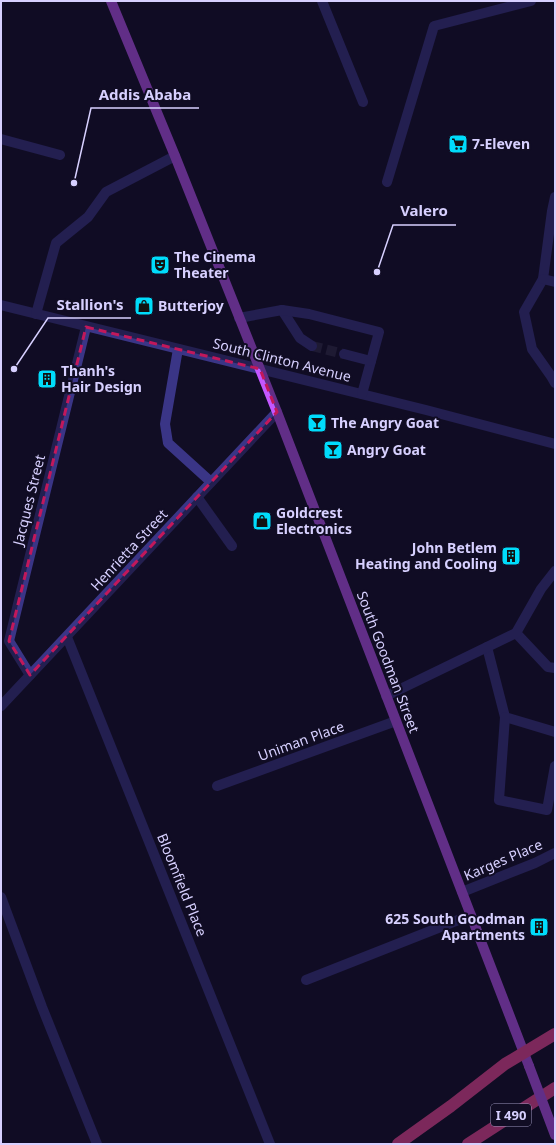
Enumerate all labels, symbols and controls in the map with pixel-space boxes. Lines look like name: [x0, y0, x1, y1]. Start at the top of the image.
callout: Addis Ababa: [91, 81, 199, 108]
text: Addis Ababa: [99, 84, 191, 104]
supermarket icon: 7-Eleven: [447, 133, 469, 155]
place label: 7-Eleven: [472, 134, 530, 153]
callout: Valero: [393, 198, 456, 225]
text: Valero: [400, 200, 448, 220]
place label: The Cinema Theater: [174, 247, 256, 282]
theatre icon: The Cinema Theater: [149, 254, 171, 276]
callout: Stallion's: [48, 291, 131, 318]
text: Stallion's: [56, 294, 124, 314]
shop icon: Butterjoy: [133, 295, 155, 317]
place label: Butterjoy: [158, 296, 224, 315]
street label: South Clinton Avenue: [211, 333, 353, 386]
place label: Thanh's Hair Design: [61, 361, 142, 396]
building icon: Thanh's Hair Design: [36, 368, 58, 390]
bar icon: The Angry Goat: [306, 412, 328, 434]
place label: The Angry Goat: [331, 413, 439, 432]
bar icon: Angry Goat: [322, 439, 344, 461]
place label: Angry Goat: [347, 440, 426, 459]
street label: Jacques Street: [8, 452, 49, 549]
place label: Goldcrest Electronics: [276, 503, 352, 538]
street label: Henrietta Street: [86, 505, 171, 594]
shop icon: Goldcrest Electronics: [251, 510, 273, 532]
place label: John Betlem Heating and Cooling: [355, 538, 497, 573]
building icon: John Betlem Heating and Cooling: [500, 545, 522, 567]
street label: South Goodman Street: [353, 588, 424, 735]
street label: Uniman Place: [255, 716, 347, 765]
street label: Bloomfield Place: [153, 830, 212, 939]
street label: Karges Place: [461, 834, 545, 885]
place label: 625 South Goodman Apartments: [385, 909, 525, 944]
building icon: 625 South Goodman Apartments: [528, 916, 550, 938]
road number: I 490: [491, 1104, 531, 1126]

